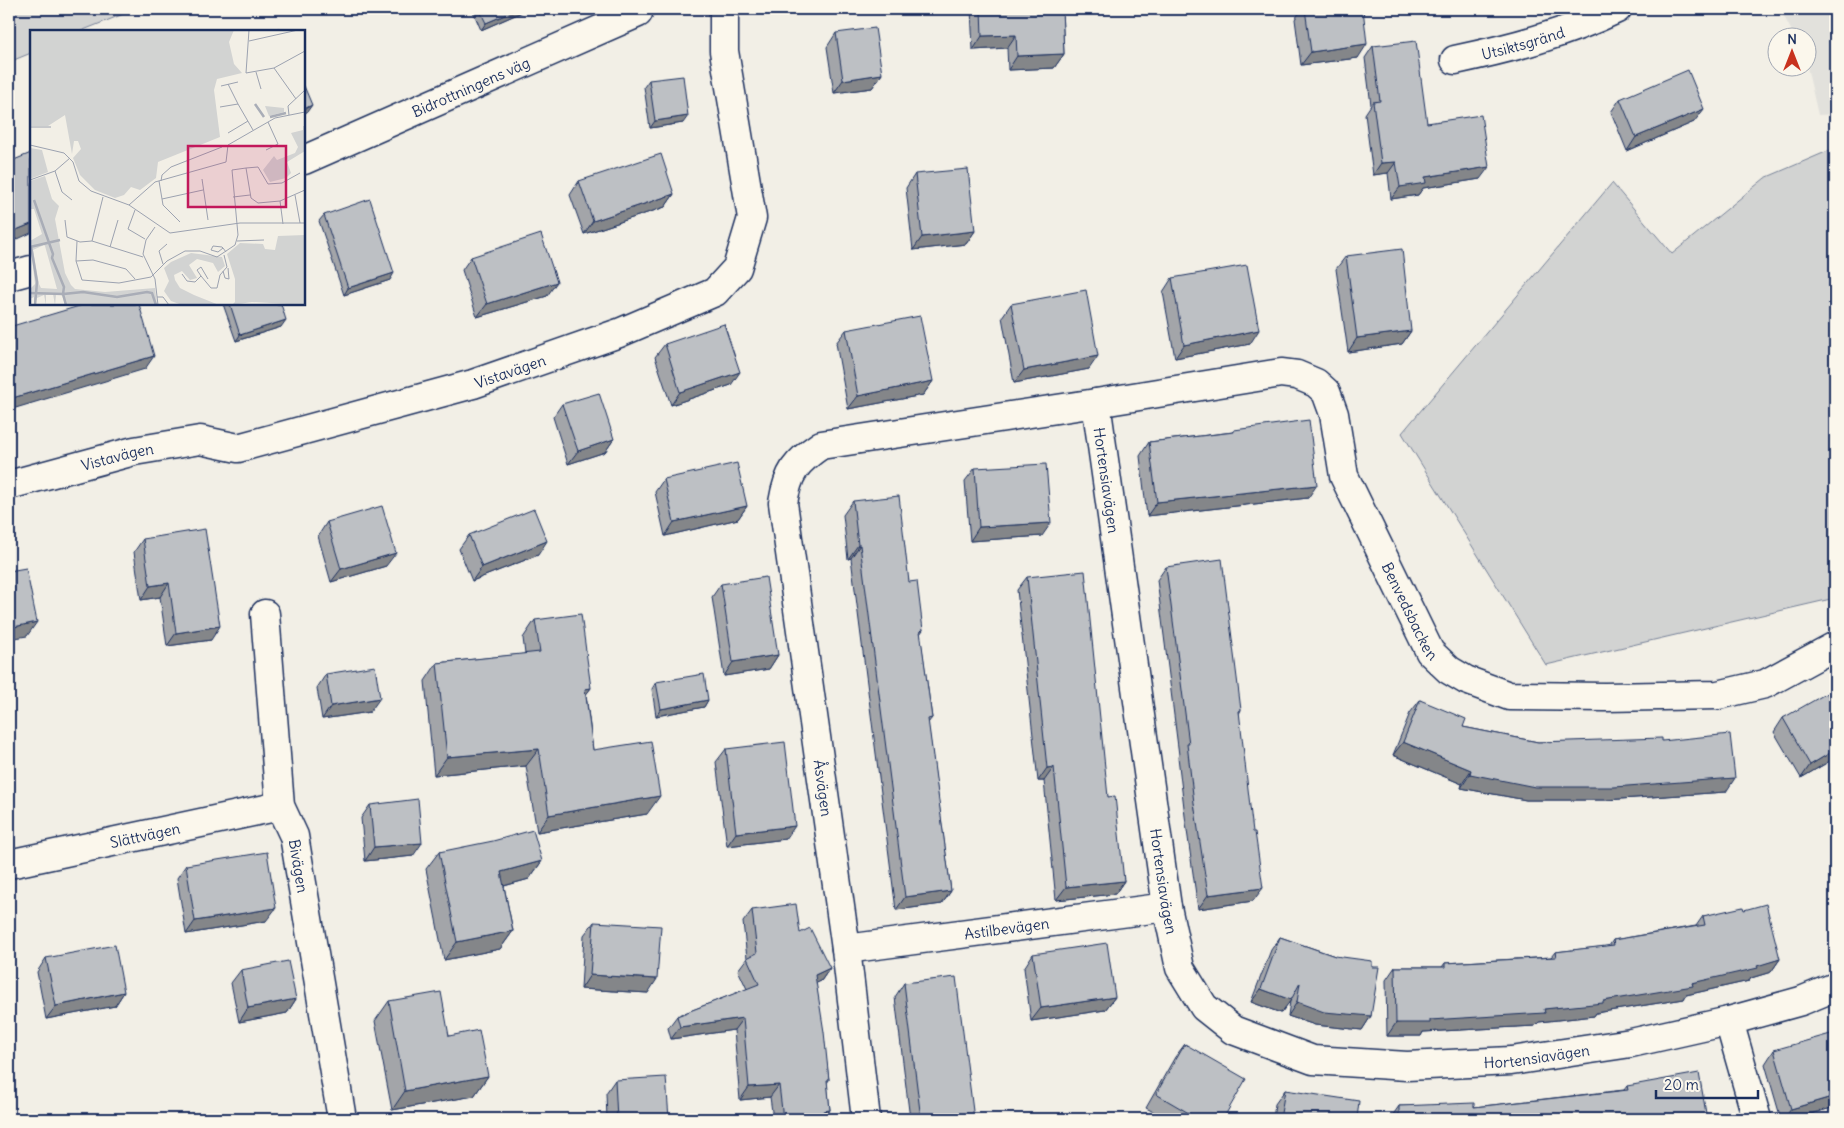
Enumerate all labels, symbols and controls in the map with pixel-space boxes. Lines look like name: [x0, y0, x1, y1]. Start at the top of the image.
street label: Utsiktsgränd: [1479, 22, 1567, 63]
north arrow: [1766, 28, 1816, 78]
inset map: [30, 30, 305, 305]
text: N: [1787, 30, 1797, 48]
street label: Bidrottningens väg: [409, 52, 532, 121]
street label: Vistavägen: [472, 350, 548, 392]
street label: Hortensiavägen: [1090, 426, 1124, 535]
street label: Vistavägen: [79, 438, 155, 474]
street label: Benvedsbacken: [1378, 559, 1442, 664]
street label: Åsvägen: [810, 758, 837, 818]
street label: Slättvägen: [108, 818, 182, 852]
street label: Hortensiavägen: [1147, 827, 1182, 936]
street label: Bivägen: [285, 838, 313, 894]
street label: Astilbevägen: [963, 913, 1051, 943]
street label: Hortensiavägen: [1483, 1040, 1591, 1072]
scale bar: [1656, 1068, 1759, 1100]
text: 20 m: [1664, 1075, 1699, 1094]

